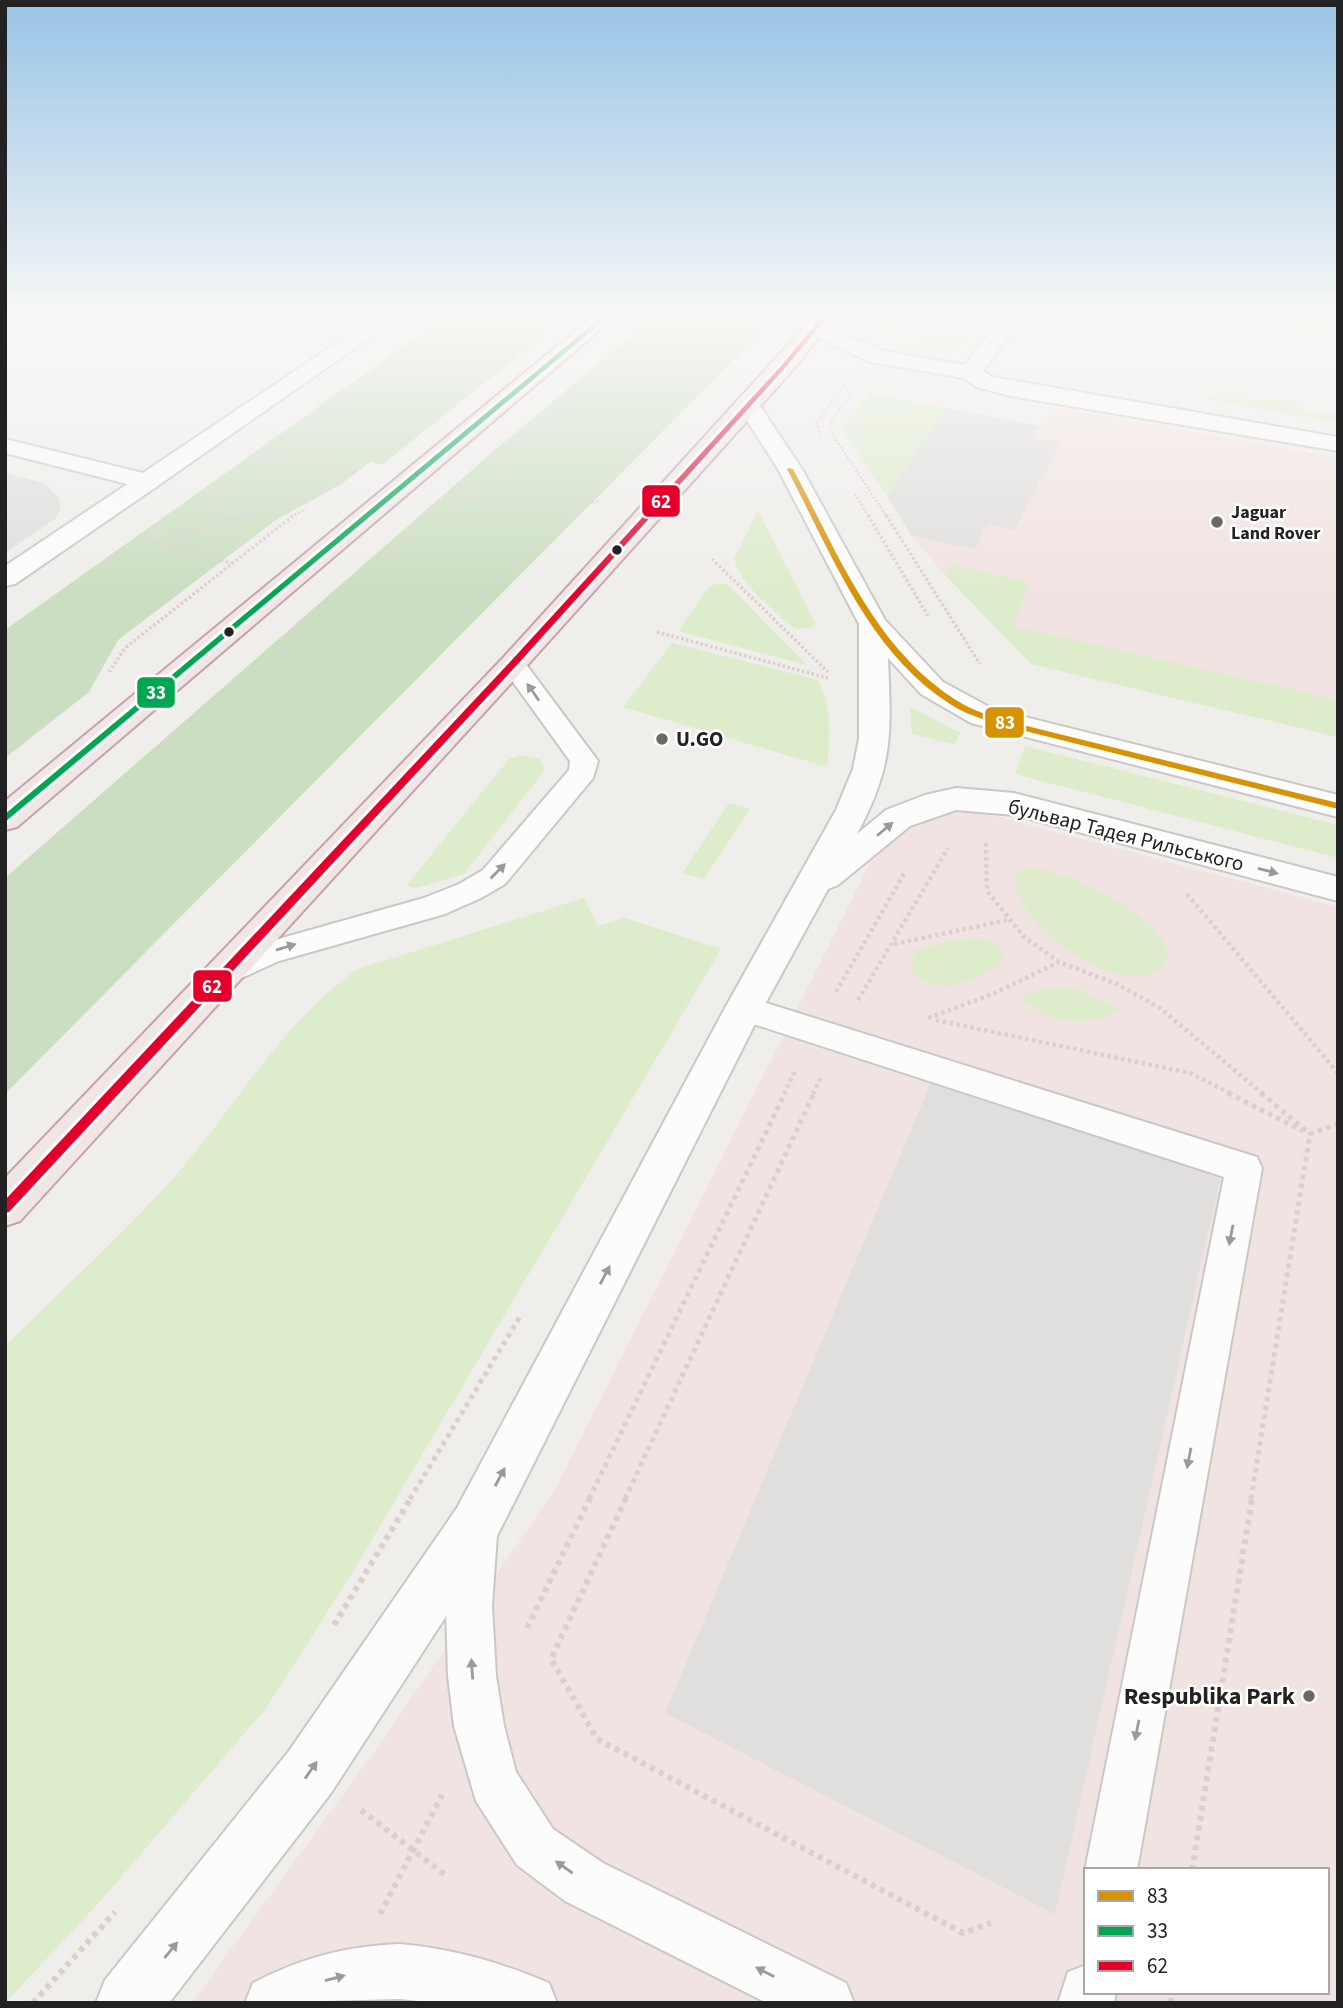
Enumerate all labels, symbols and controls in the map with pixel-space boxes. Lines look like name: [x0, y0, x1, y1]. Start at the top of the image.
line badge: 62: [641, 484, 681, 518]
text: 62: [651, 489, 671, 516]
place label: Jaguar Land Rover: [1231, 500, 1321, 546]
marker: Jaguar Land Rover: [1209, 514, 1225, 530]
unlabelled marker: [610, 543, 624, 557]
unlabelled marker: [222, 625, 236, 639]
line badge: 33: [136, 676, 176, 709]
text: 33: [146, 680, 166, 707]
one-way arrow: [526, 683, 540, 701]
line badge: 83: [984, 706, 1025, 739]
text: 83: [995, 710, 1015, 737]
place label: U.GO: [676, 724, 723, 754]
marker: U.GO: [654, 731, 670, 747]
street label: бульвар Тадея Рильського: [1005, 791, 1247, 879]
one-way arrow: [875, 821, 893, 836]
one-way arrow: [490, 863, 506, 879]
one-way arrow: [1257, 866, 1279, 877]
one-way arrow: [276, 942, 297, 952]
line badge: 62: [192, 969, 233, 1003]
text: 62: [202, 974, 222, 1001]
one-way arrow: [1226, 1224, 1237, 1246]
one-way arrow: [600, 1265, 611, 1285]
one-way arrow: [1183, 1447, 1194, 1469]
one-way arrow: [494, 1466, 506, 1486]
one-way arrow: [466, 1658, 477, 1680]
place label: Respublika Park: [1124, 1679, 1296, 1714]
marker: Respublika Park: [1301, 1688, 1317, 1704]
one-way arrow: [1131, 1719, 1142, 1741]
one-way arrow: [304, 1761, 318, 1779]
one-way arrow: [555, 1860, 573, 1874]
legend: [1084, 1868, 1329, 1994]
text: 83: [1147, 1881, 1168, 1911]
text: 33: [1147, 1916, 1168, 1946]
one-way arrow: [163, 1941, 179, 1959]
text: 62: [1147, 1951, 1168, 1981]
one-way arrow: [755, 1967, 775, 1978]
one-way arrow: [325, 1973, 346, 1983]

